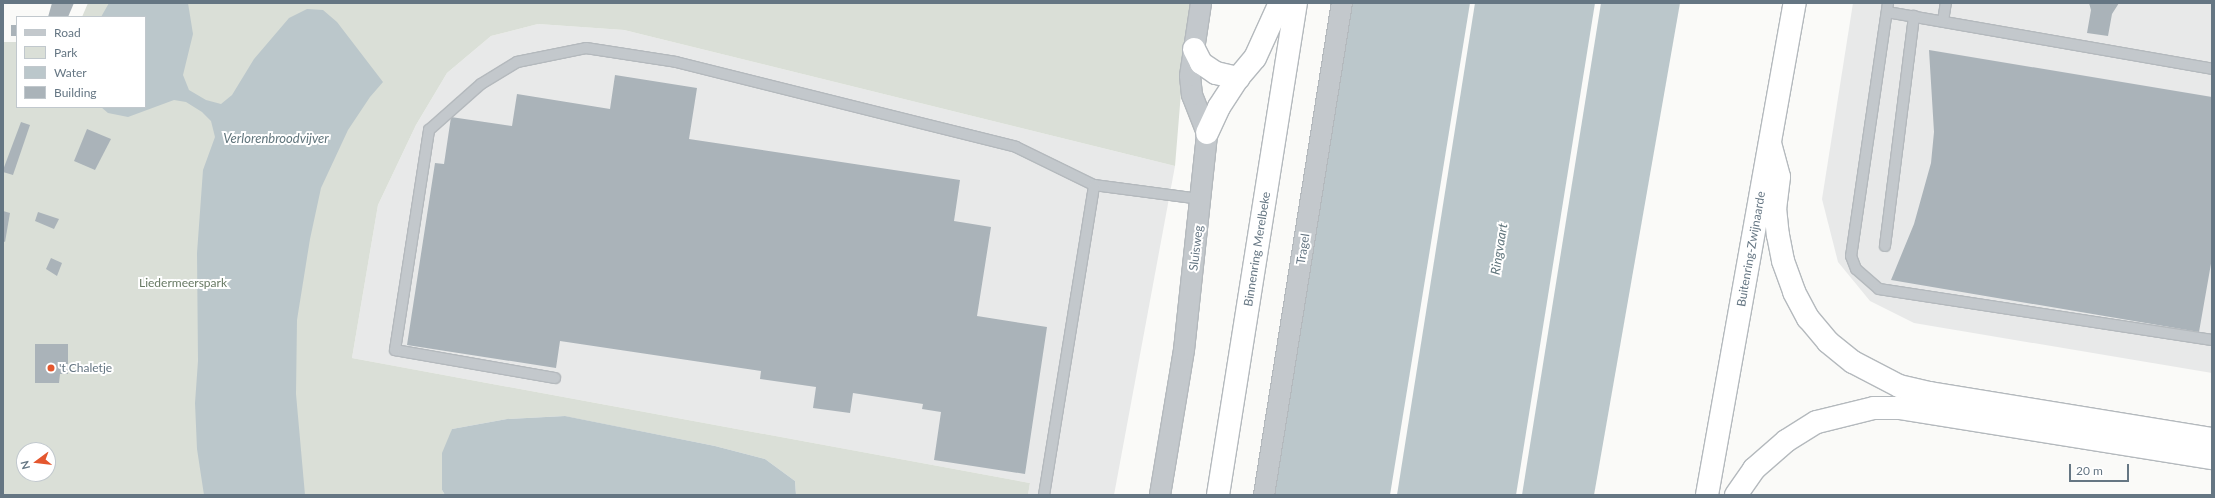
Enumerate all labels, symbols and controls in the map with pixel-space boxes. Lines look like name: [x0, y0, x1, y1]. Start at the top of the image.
legend: [16, 16, 146, 108]
text: Road: [54, 25, 81, 40]
text: Park: [54, 45, 77, 60]
text: Water: [54, 65, 87, 80]
text: Building: [54, 85, 97, 100]
water label: Verlorenbroodvijver: [223, 130, 329, 146]
street label: Buitenring-Zwijnaarde: [1734, 190, 1768, 308]
street label: Binnenring Merelbeke: [1241, 191, 1273, 307]
water label: Ringvaart: [1487, 222, 1511, 276]
street label: Sluisweg: [1186, 224, 1206, 272]
street label: Tragel: [1293, 232, 1313, 266]
park label: Liedermeerspark: [139, 276, 227, 290]
place label: 't Chaletje: [59, 361, 112, 375]
marker: 't Chaletje: [46, 363, 56, 373]
north arrow: [16, 442, 56, 482]
scale bar: [2071, 456, 2131, 482]
text: N: [18, 459, 32, 471]
text: 20 m: [2076, 463, 2103, 478]

